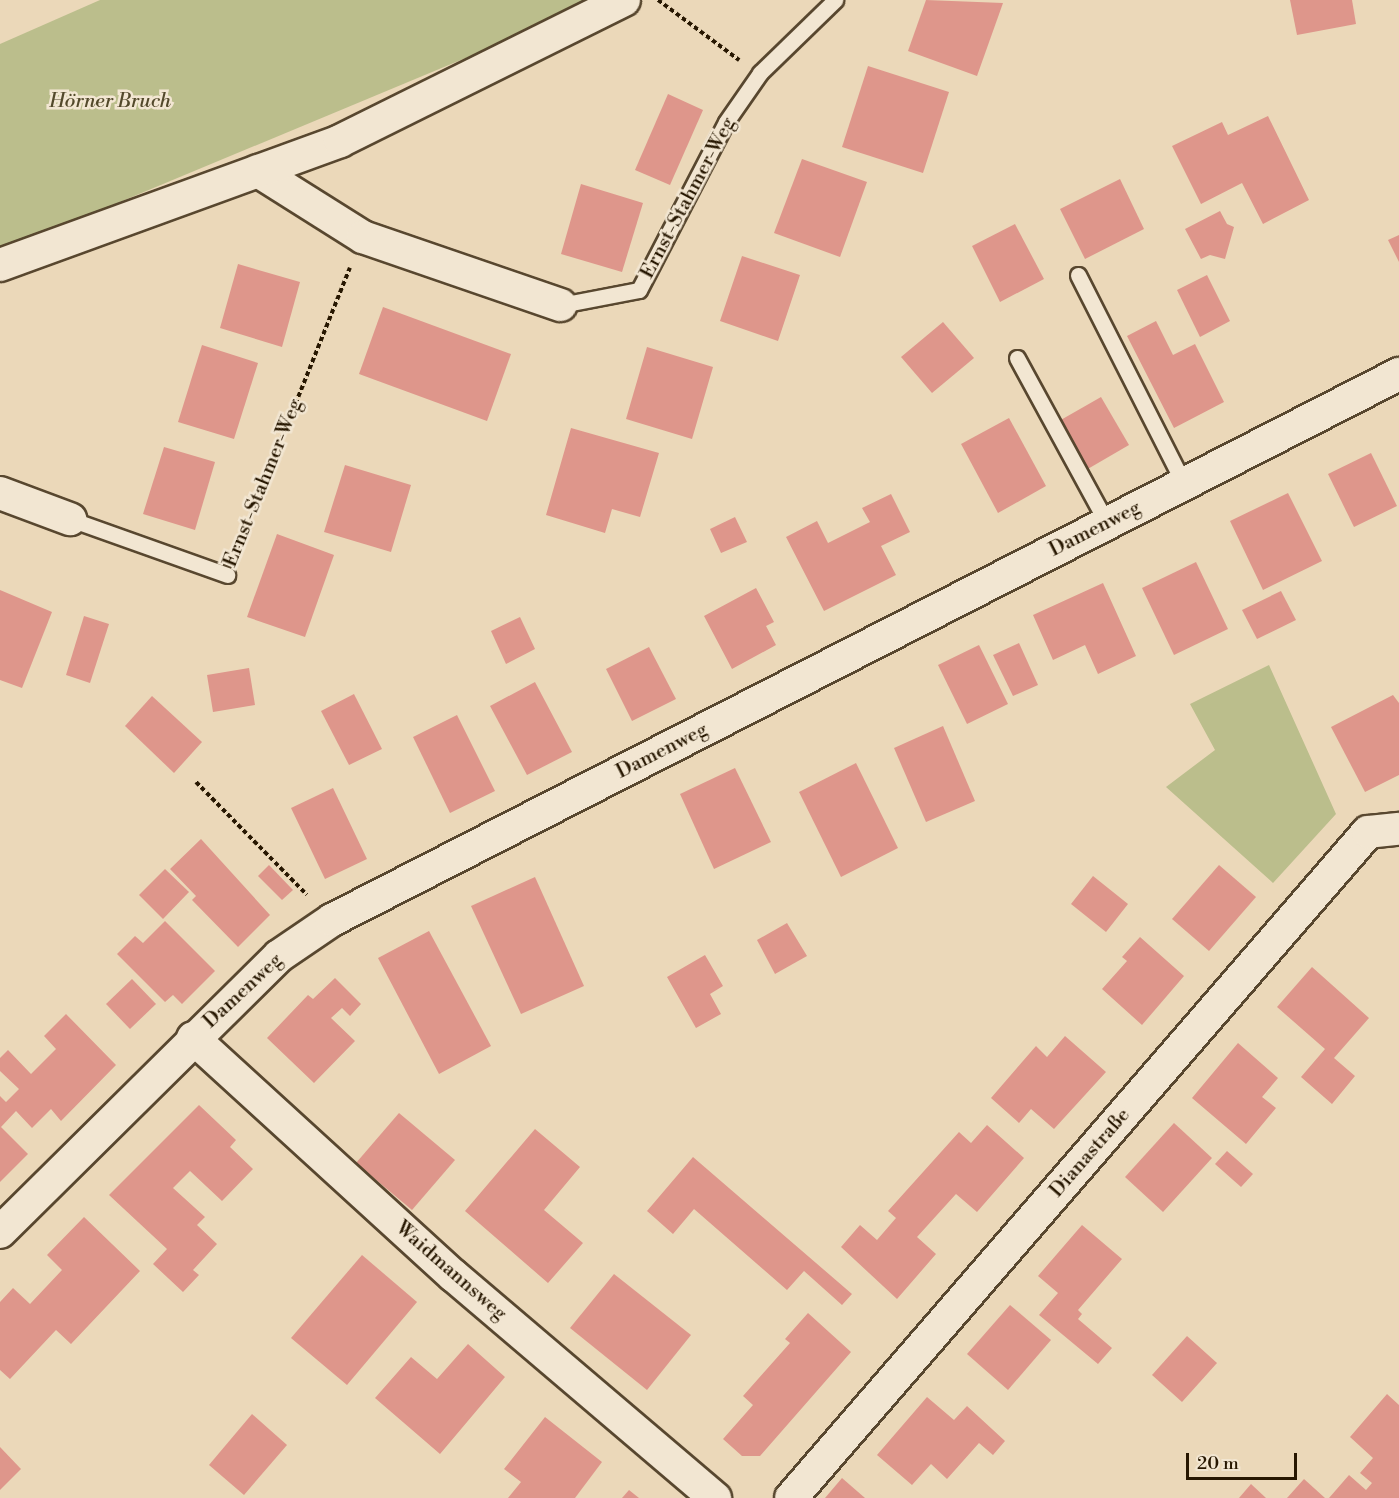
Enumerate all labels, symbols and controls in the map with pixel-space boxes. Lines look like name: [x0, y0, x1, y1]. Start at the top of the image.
park label: Hörner Bruch: [49, 89, 171, 113]
street label: Ernst-Stahmer-Weg: [635, 113, 741, 283]
street label: Ernst-Stahmer-Weg: [218, 395, 308, 571]
street label: Damenweg: [1045, 496, 1145, 562]
street label: Damenweg: [612, 718, 712, 784]
street label: Damenweg: [199, 948, 287, 1034]
street label: Dianastraße: [1045, 1104, 1135, 1202]
street label: Waidmannsweg: [390, 1216, 512, 1326]
scale bar: [1189, 1441, 1300, 1479]
text: 20 m: [1197, 1452, 1239, 1475]

